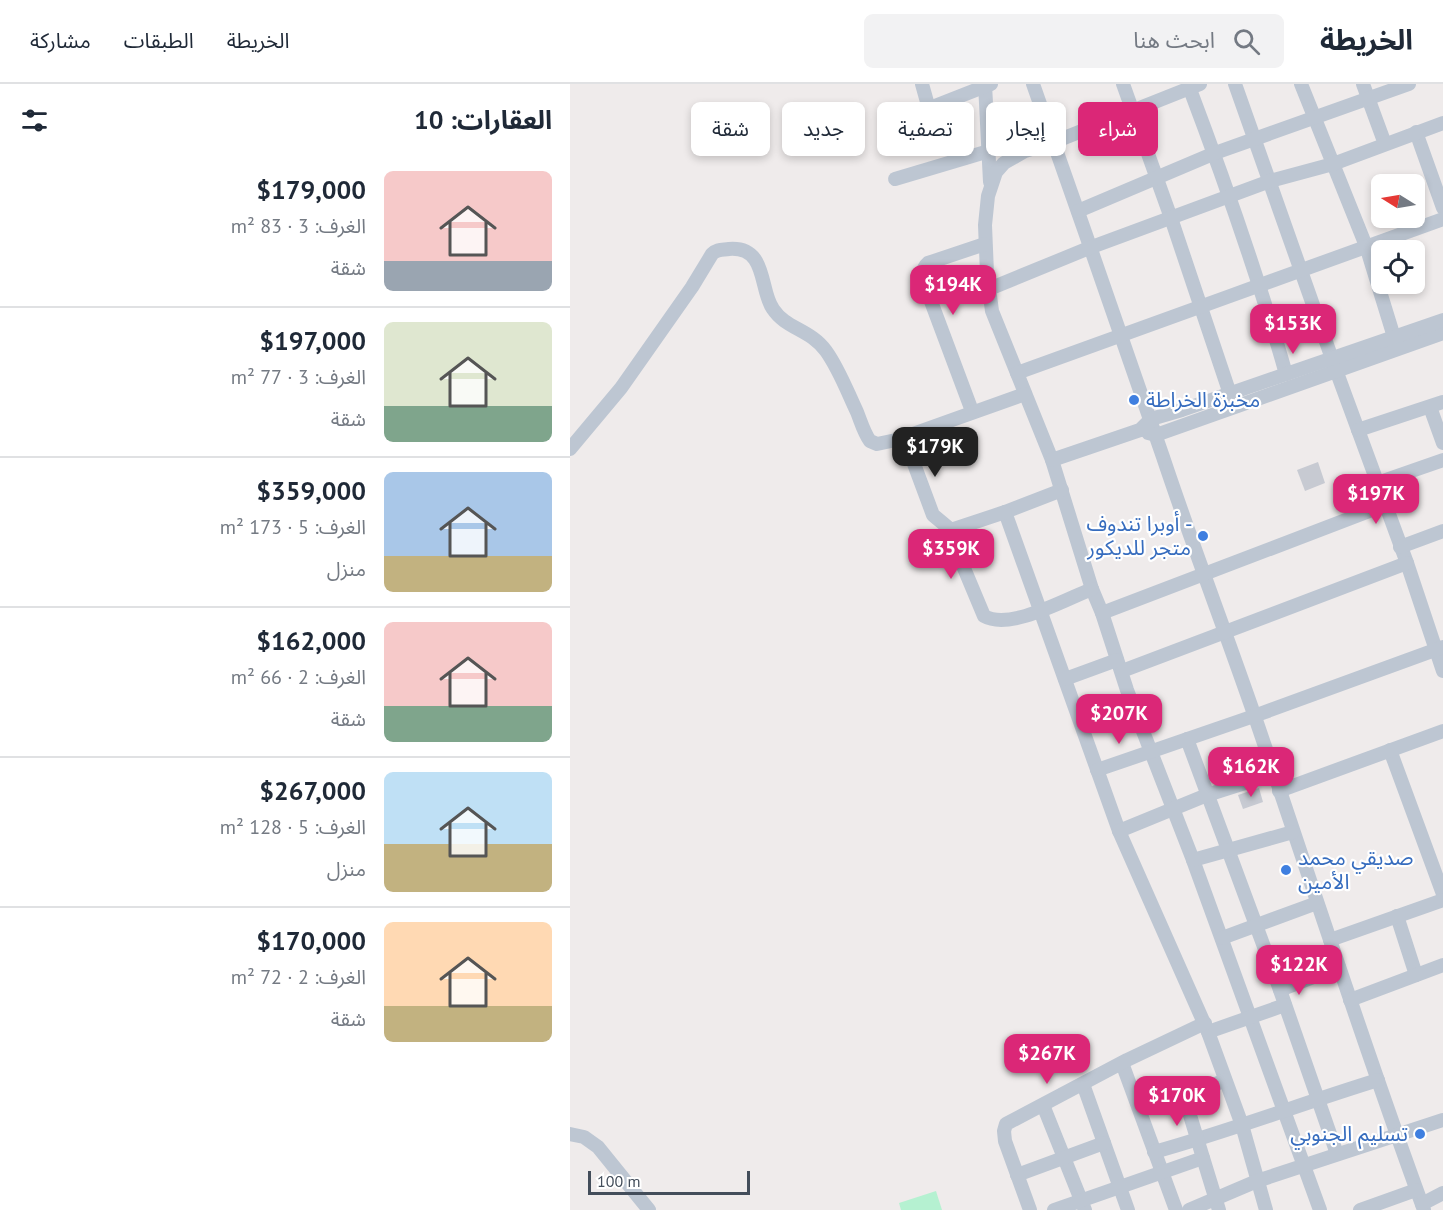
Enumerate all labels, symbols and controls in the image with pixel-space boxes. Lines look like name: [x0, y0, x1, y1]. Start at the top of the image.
search box: [864, 14, 1284, 68]
text: الخريطة: [1320, 21, 1413, 58]
icon: search: [1230, 25, 1263, 58]
text: ابحث هنا: [1133, 26, 1215, 54]
text: مشاركة: [30, 27, 91, 54]
text: الطبقات: [124, 27, 194, 54]
text: الخريطة: [227, 27, 290, 54]
chip: شقة: [691, 102, 770, 156]
chip: جديد: [782, 102, 865, 156]
chip: تصفية: [877, 102, 974, 156]
chip: إيجار: [986, 102, 1066, 156]
chip: شراء: [1078, 102, 1158, 156]
text: العقارات: 10: [414, 103, 552, 136]
icon: filters: [18, 104, 51, 137]
text: $179,000: [256, 173, 366, 206]
north arrow: [1371, 174, 1425, 228]
map controls: [1371, 174, 1425, 294]
icon: home: [432, 195, 504, 267]
text: الغرف: 3 · 83 m²: [231, 213, 366, 239]
button: locate: [1371, 240, 1425, 294]
text: شقة: [331, 255, 366, 281]
pin: $194K: [911, 265, 995, 316]
text: $194K: [924, 271, 982, 297]
pin: $153K: [1251, 304, 1335, 355]
text: $153K: [1264, 310, 1322, 336]
text: $197,000: [259, 324, 366, 357]
icon: home: [432, 346, 504, 418]
text: الغرف: 3 · 77 m²: [231, 364, 366, 390]
place label: مخبزة الخراطة: [1146, 386, 1260, 413]
marker: مخبزة الخراطة: [1127, 393, 1141, 407]
text: شقة: [331, 406, 366, 432]
pin: $179K: [893, 427, 977, 478]
text: $179K: [906, 433, 964, 459]
text: $359,000: [256, 474, 366, 507]
pin: $197K: [1334, 474, 1418, 525]
text: $197K: [1347, 480, 1405, 506]
icon: home: [432, 496, 504, 568]
place label: أوبرا تندوف - متجر للديكور: [1086, 510, 1192, 561]
text: الغرف: 5 · 173 m²: [220, 514, 366, 540]
pin: $359K: [909, 529, 993, 580]
marker: أوبرا تندوف - متجر للديكور: [1196, 529, 1210, 543]
text: $359K: [922, 535, 980, 561]
text: منزل: [327, 556, 366, 582]
text: $162,000: [256, 624, 366, 657]
icon: home: [432, 646, 504, 718]
text: الغرف: 2 · 66 m²: [231, 664, 366, 690]
pin: $207K: [1077, 694, 1161, 745]
text: $207K: [1090, 700, 1148, 726]
text: شقة: [331, 706, 366, 732]
pin: $162K: [1209, 747, 1293, 798]
text: $162K: [1222, 753, 1280, 779]
text: $267,000: [259, 774, 366, 807]
icon: home: [432, 796, 504, 868]
text: الغرف: 5 · 128 m²: [220, 814, 366, 840]
place label: صديقي محمد الأمين: [1298, 844, 1414, 895]
text: منزل: [327, 856, 366, 882]
marker: صديقي محمد الأمين: [1279, 863, 1293, 877]
text: $170,000: [256, 924, 366, 957]
pin: $122K: [1257, 945, 1341, 996]
icon: home: [432, 946, 504, 1018]
text: $122K: [1270, 951, 1328, 977]
text: الغرف: 2 · 72 m²: [231, 964, 366, 990]
text: شقة: [331, 1006, 366, 1032]
pin: $267K: [1005, 1034, 1089, 1085]
text: $267K: [1018, 1040, 1076, 1066]
pin: $170K: [1135, 1076, 1219, 1127]
text: $170K: [1148, 1082, 1206, 1108]
place label: تسليم الجنوبي: [1290, 1120, 1408, 1150]
marker: تسليم الجنوبي: [1413, 1127, 1427, 1141]
scale bar: [588, 1168, 750, 1196]
text: 100 m: [597, 1171, 640, 1191]

